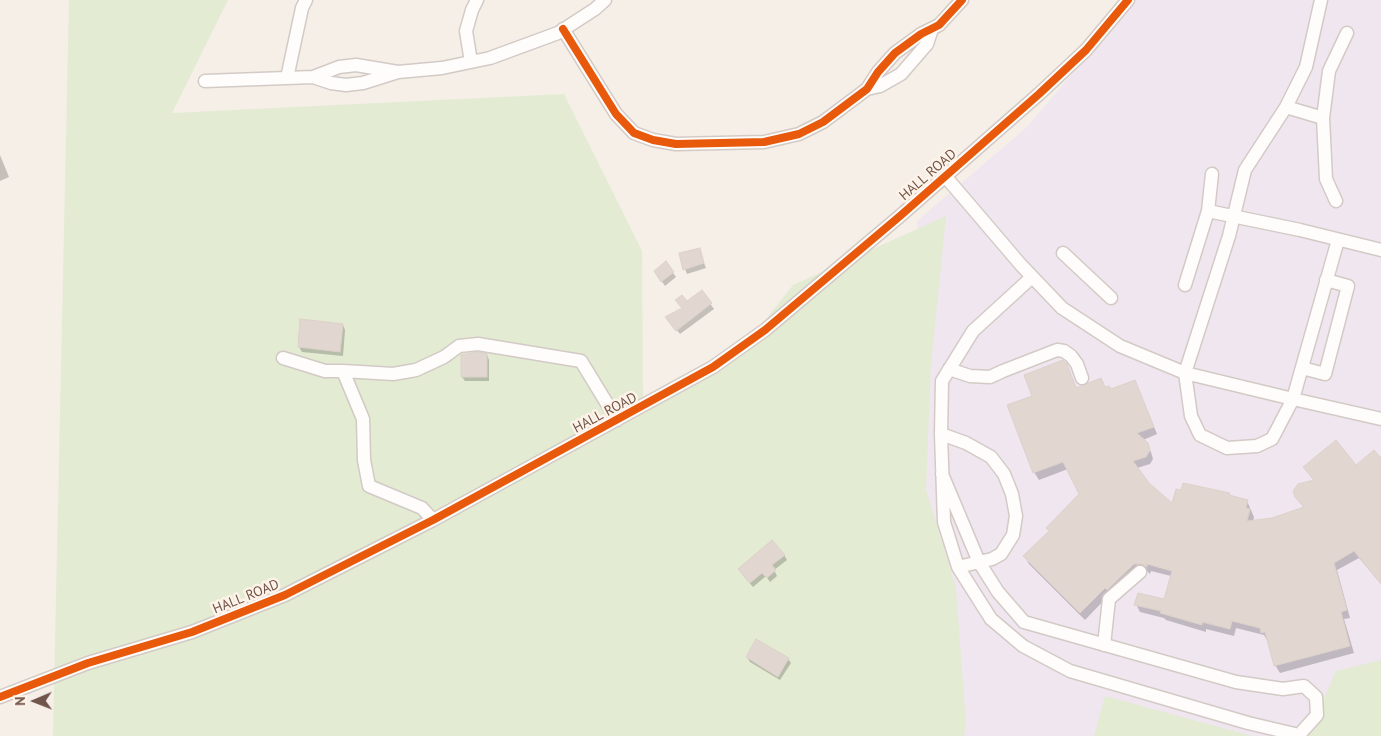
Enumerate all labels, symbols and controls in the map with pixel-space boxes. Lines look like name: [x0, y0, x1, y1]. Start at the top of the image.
street label: HALL ROAD: [896, 146, 960, 204]
street label: HALL ROAD: [570, 389, 640, 437]
street label: HALL ROAD: [210, 576, 282, 618]
north arrow: [10, 676, 60, 726]
text: N: [11, 697, 29, 706]

